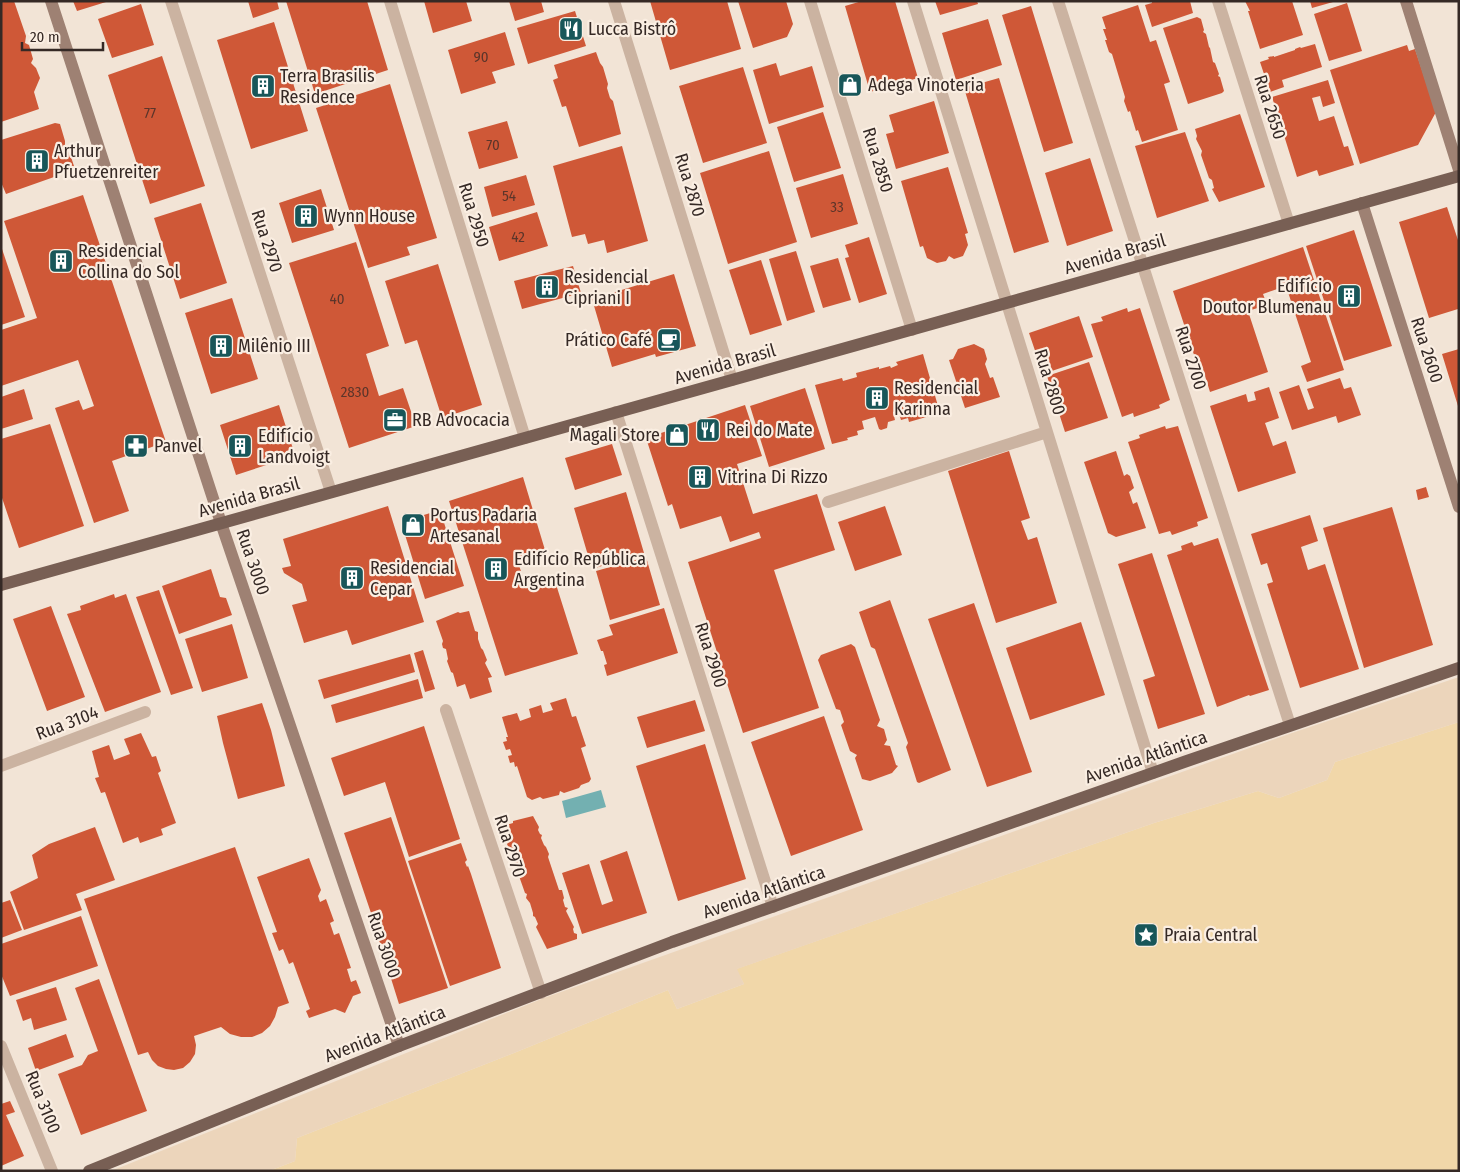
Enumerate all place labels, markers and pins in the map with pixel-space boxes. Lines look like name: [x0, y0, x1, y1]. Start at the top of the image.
restaurant icon: Lucca Bistrô: [558, 16, 584, 42]
place label: Lucca Bistrô: [588, 18, 676, 40]
place label: Terra Brasilis Residence: [280, 65, 375, 108]
shop icon: Adega Vinoteria: [837, 72, 863, 98]
building icon: Terra Brasilis Residence: [250, 73, 276, 99]
place label: Adega Vinoteria: [868, 74, 984, 96]
place label: Arthur Pfuetzenreiter: [54, 140, 159, 183]
building icon: Arthur Pfuetzenreiter: [24, 148, 50, 174]
building icon: Wynn House: [293, 203, 319, 229]
place label: Wynn House: [324, 205, 415, 227]
place label: Residencial Collina do Sol: [78, 240, 180, 283]
building icon: Residencial Collina do Sol: [48, 248, 74, 274]
place label: Residencial Cipriani I: [564, 266, 649, 309]
building icon: Residencial Cipriani I: [534, 274, 560, 300]
place label: Edifício Doutor Blumenau: [1203, 275, 1332, 318]
building icon: Edifício Doutor Blumenau: [1336, 283, 1362, 309]
cafe icon: Prático Café: [656, 327, 682, 353]
place label: Prático Café: [565, 329, 652, 351]
building icon: Milênio III: [208, 333, 234, 359]
place label: Milênio III: [238, 335, 311, 357]
place label: Residencial Karinna: [894, 377, 979, 420]
building icon: Residencial Karinna: [864, 385, 890, 411]
office icon: RB Advocacia: [382, 407, 408, 433]
place label: RB Advocacia: [412, 409, 510, 431]
restaurant icon: Rei do Mate: [695, 417, 721, 443]
place label: Rei do Mate: [726, 419, 813, 441]
shop icon: Magali Store: [664, 422, 690, 448]
place label: Magali Store: [570, 424, 660, 446]
place label: Edifício Landvoigt: [258, 425, 330, 468]
pharmacy icon: Panvel: [123, 433, 149, 459]
building icon: Edifício Landvoigt: [227, 433, 253, 459]
place label: Panvel: [154, 435, 202, 457]
building icon: Vitrina Di Rizzo: [687, 464, 713, 490]
place label: Vitrina Di Rizzo: [718, 466, 828, 488]
place label: Portus Padaria Artesanal: [430, 504, 537, 547]
shop icon: Portus Padaria Artesanal: [400, 512, 426, 538]
place label: Edifício República Argentina: [514, 548, 646, 591]
building icon: Edifício República Argentina: [483, 556, 509, 582]
place label: Residencial Cepar: [370, 557, 455, 600]
building icon: Residencial Cepar: [339, 565, 365, 591]
place icon: Praia Central: [1133, 922, 1159, 948]
place label: Praia Central: [1164, 924, 1258, 946]

